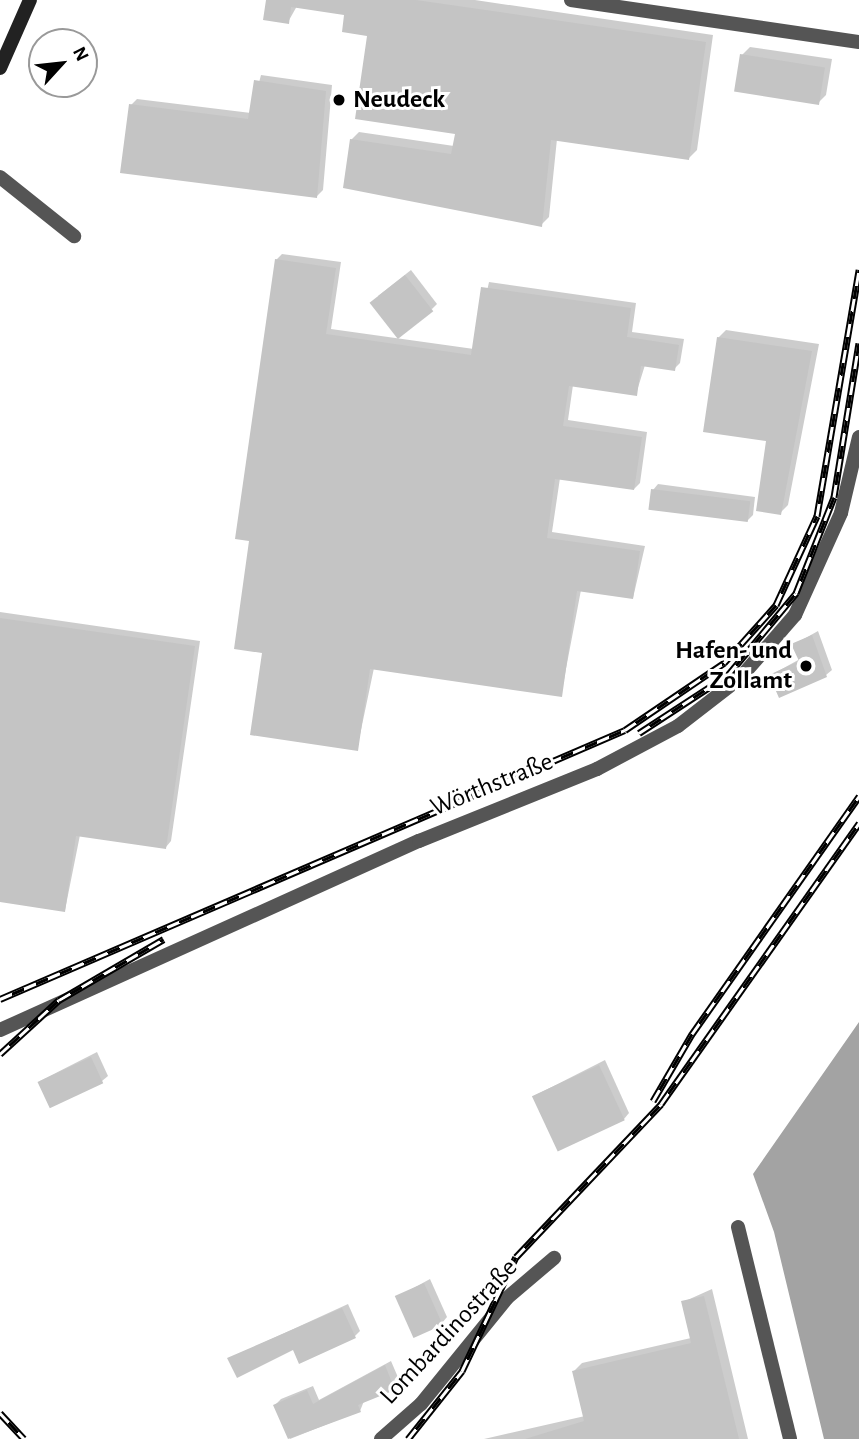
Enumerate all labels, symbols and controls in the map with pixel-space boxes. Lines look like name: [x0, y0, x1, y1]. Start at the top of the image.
north arrow: [28, 28, 98, 98]
text: N: [69, 44, 92, 64]
place label: Neudeck: [353, 84, 445, 116]
marker: Neudeck: [331, 92, 347, 108]
place label: Hafen- und Zollamt: [675, 635, 792, 696]
marker: Hafen- und Zollamt: [798, 658, 814, 674]
street label: Wörthstraße: [426, 746, 558, 824]
street label: Lombardinostraße: [374, 1253, 524, 1411]

